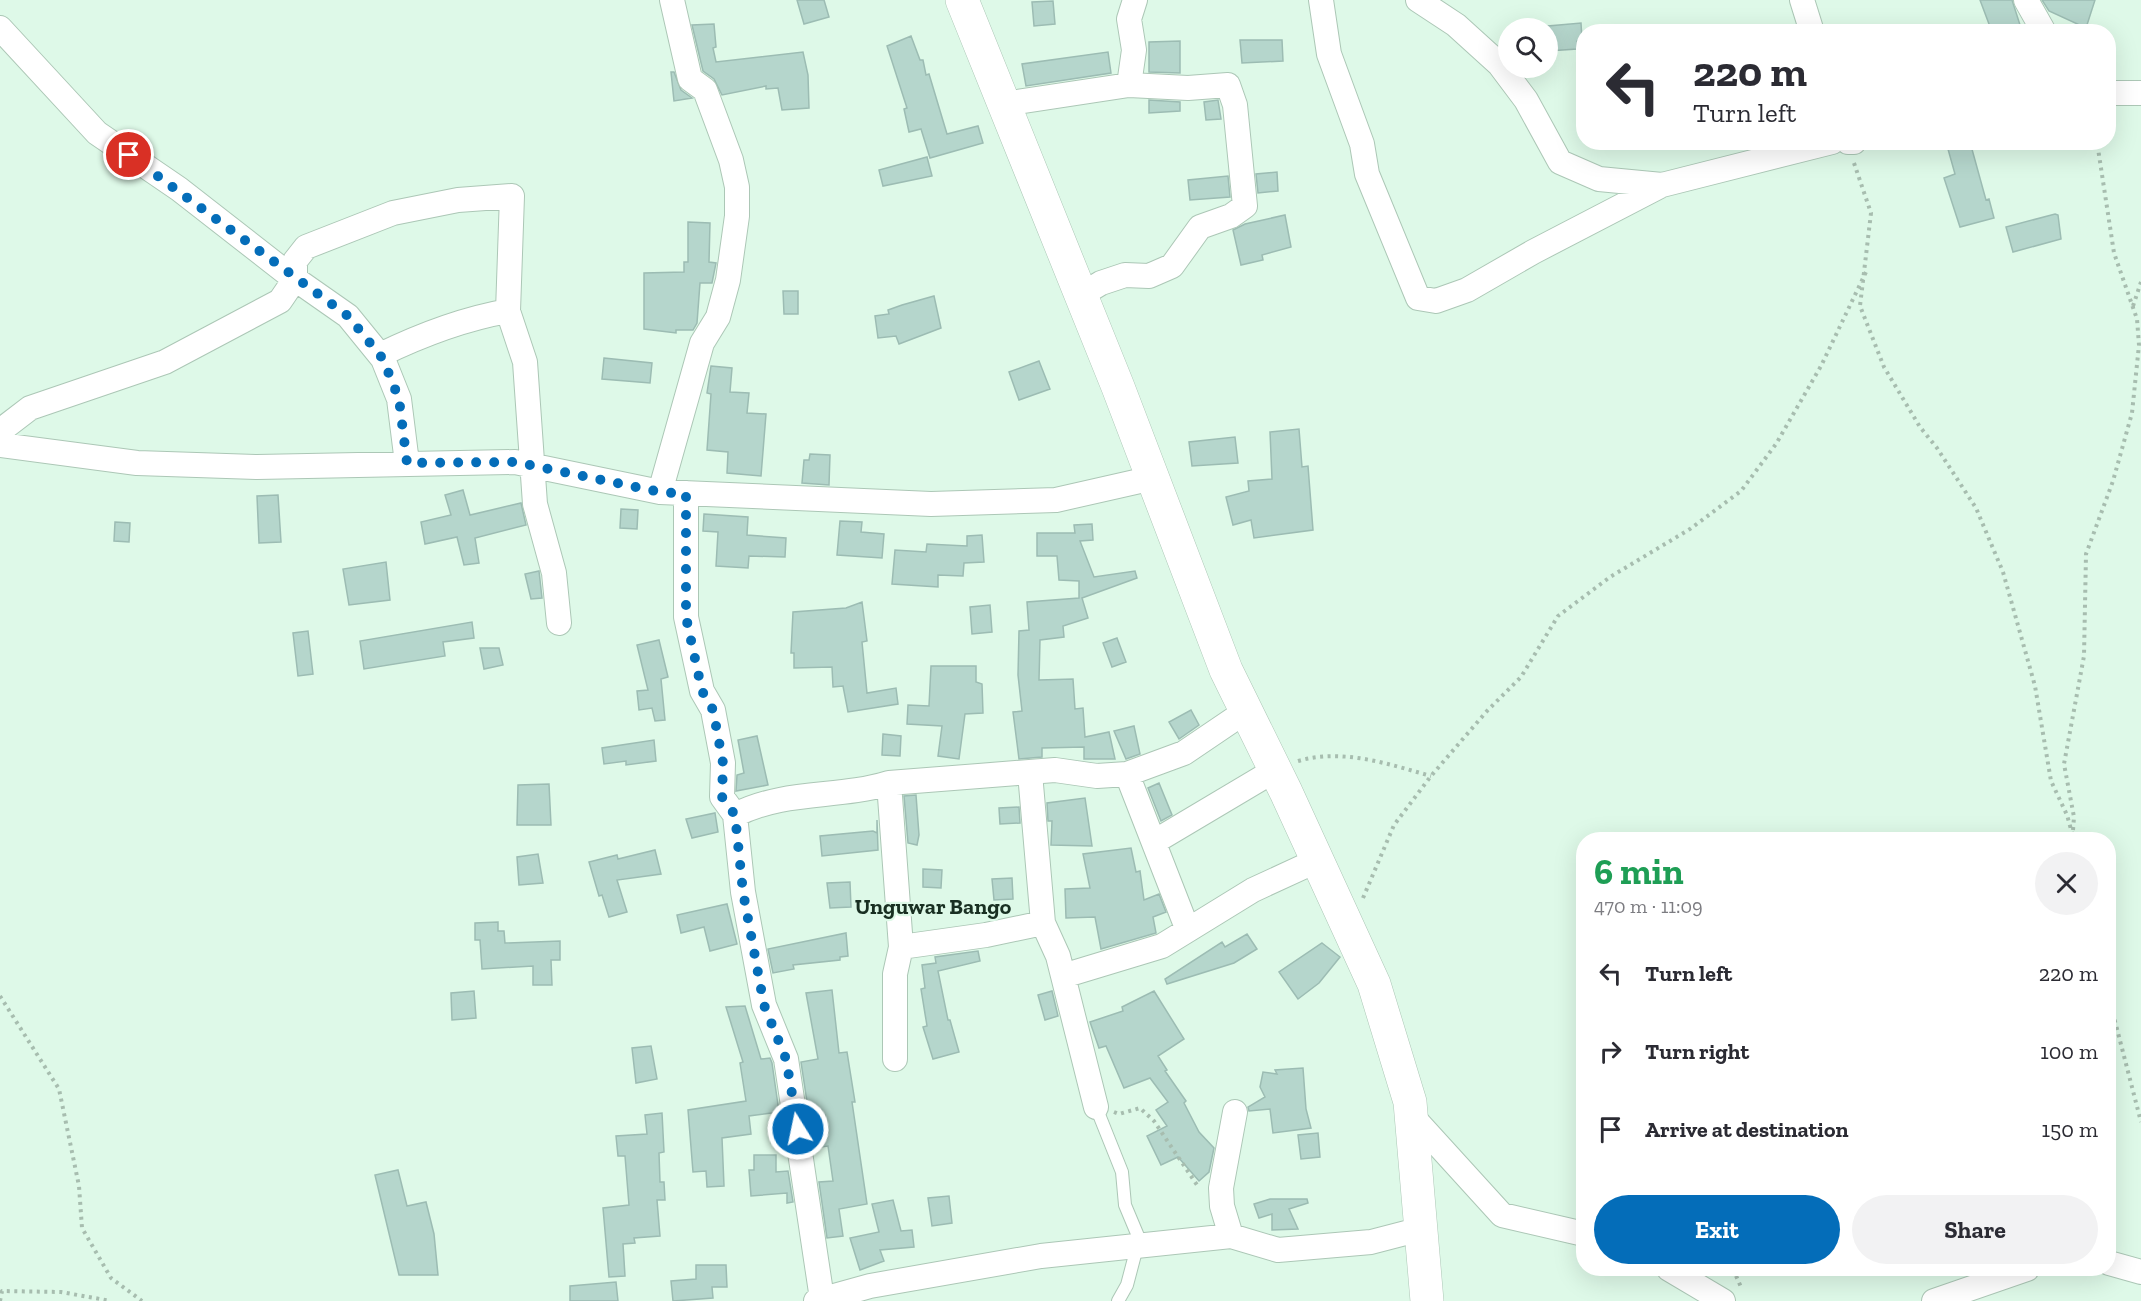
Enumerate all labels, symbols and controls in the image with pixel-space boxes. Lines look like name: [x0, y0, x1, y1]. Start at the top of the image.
map controls: [1498, 18, 1558, 78]
button: search: [1498, 18, 1558, 78]
text: 220 m: [1693, 46, 1807, 97]
icon: left: [1594, 48, 1672, 126]
text: Turn left: [1693, 97, 1796, 129]
pin: [103, 129, 154, 180]
icon: arrive: [112, 138, 145, 171]
text: 6 min: [1594, 850, 1684, 893]
button: close: [2035, 852, 2098, 915]
district label: Unguwar Bango: [855, 893, 1012, 920]
text: 470 m · 11:09: [1594, 894, 1703, 918]
icon: left: [1594, 957, 1627, 990]
text: Turn left: [1645, 960, 1732, 987]
text: 220 m: [2039, 960, 2098, 987]
icon: right: [1594, 1035, 1627, 1068]
text: Turn right: [1645, 1038, 1749, 1065]
text: 100 m: [2040, 1038, 2098, 1065]
position arrow: [766, 1097, 830, 1161]
icon: arrive: [1594, 1113, 1627, 1146]
text: Arrive at destination: [1645, 1116, 1848, 1143]
text: 150 m: [2042, 1116, 2098, 1143]
button: Exit: [1594, 1195, 1840, 1264]
button: Share: [1852, 1195, 2098, 1264]

